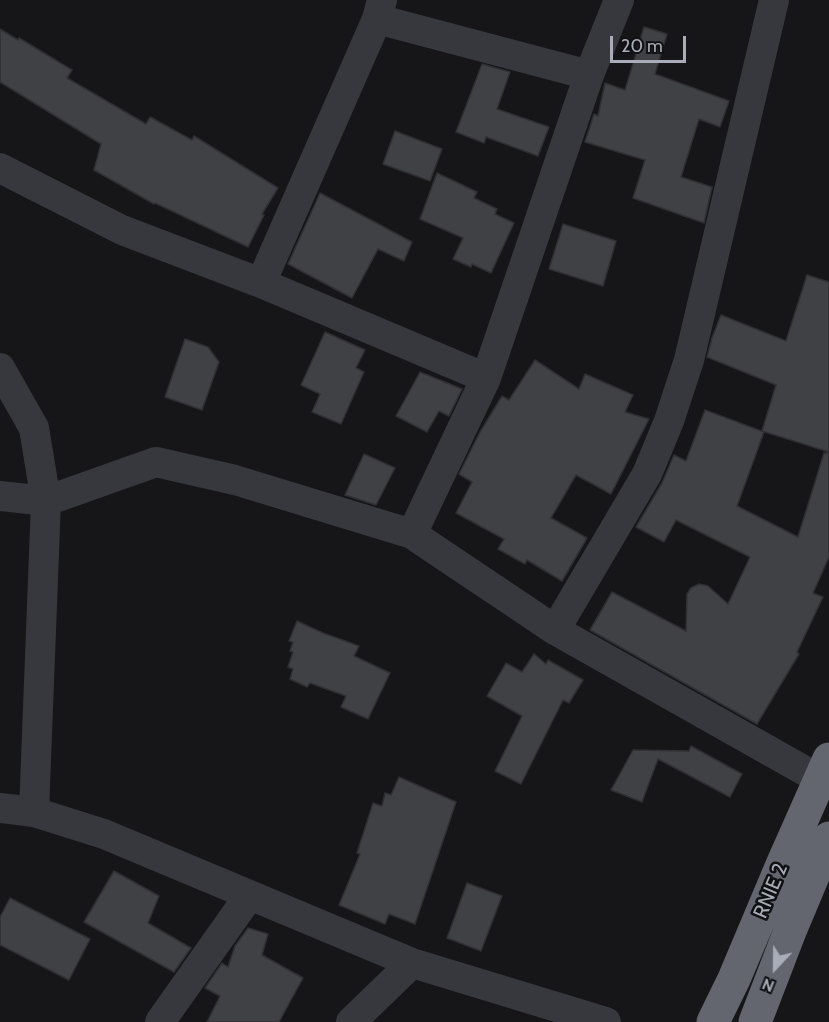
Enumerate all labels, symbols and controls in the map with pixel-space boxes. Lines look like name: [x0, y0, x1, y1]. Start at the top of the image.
scale bar: [613, 24, 690, 62]
text: 20 m: [621, 35, 663, 57]
street label: RNIE 2: [749, 860, 793, 922]
north arrow: [745, 938, 805, 998]
text: N: [759, 974, 777, 996]

